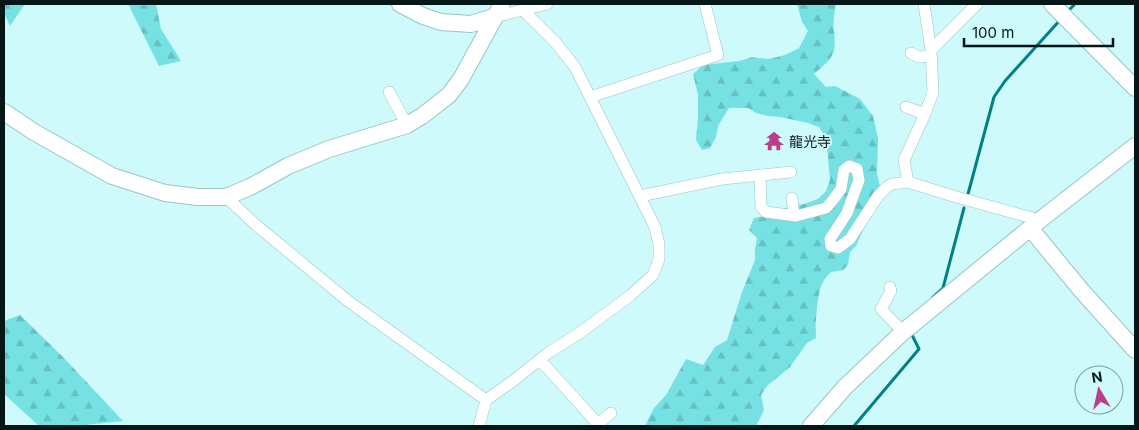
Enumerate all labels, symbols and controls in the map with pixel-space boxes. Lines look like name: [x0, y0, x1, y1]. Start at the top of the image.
scale bar: [964, 15, 1113, 47]
text: 100 m: [972, 23, 1014, 42]
temple icon: 龍光寺: [763, 130, 785, 152]
place label: 龍光寺: [789, 133, 831, 150]
north arrow: [1074, 365, 1124, 415]
text: N: [1090, 367, 1103, 386]

